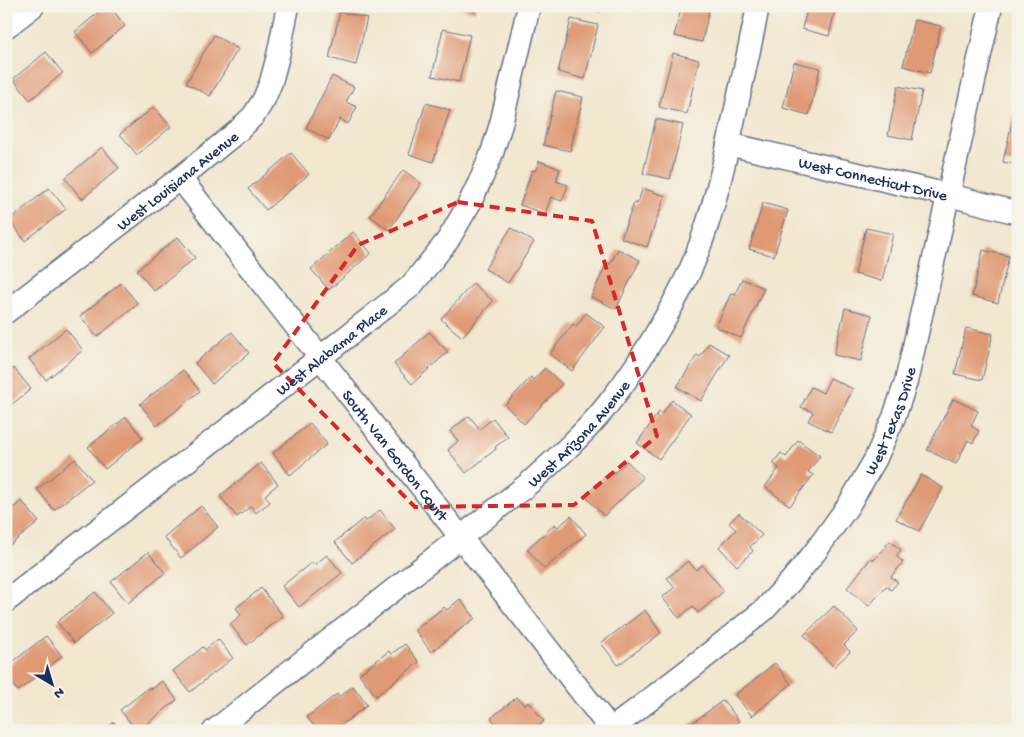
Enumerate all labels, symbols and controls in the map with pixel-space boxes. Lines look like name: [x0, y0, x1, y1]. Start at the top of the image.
street label: West Louisiana Avenue: [114, 128, 244, 236]
street label: West Connecticut Drive: [796, 155, 949, 207]
street label: West Alabama Place: [273, 302, 393, 401]
street label: West Texas Drive: [862, 365, 922, 480]
street label: West Arizona Avenue: [525, 377, 636, 493]
street label: South Van Gordon Court: [336, 387, 451, 527]
north arrow: [28, 660, 78, 710]
text: N: [50, 683, 67, 702]

